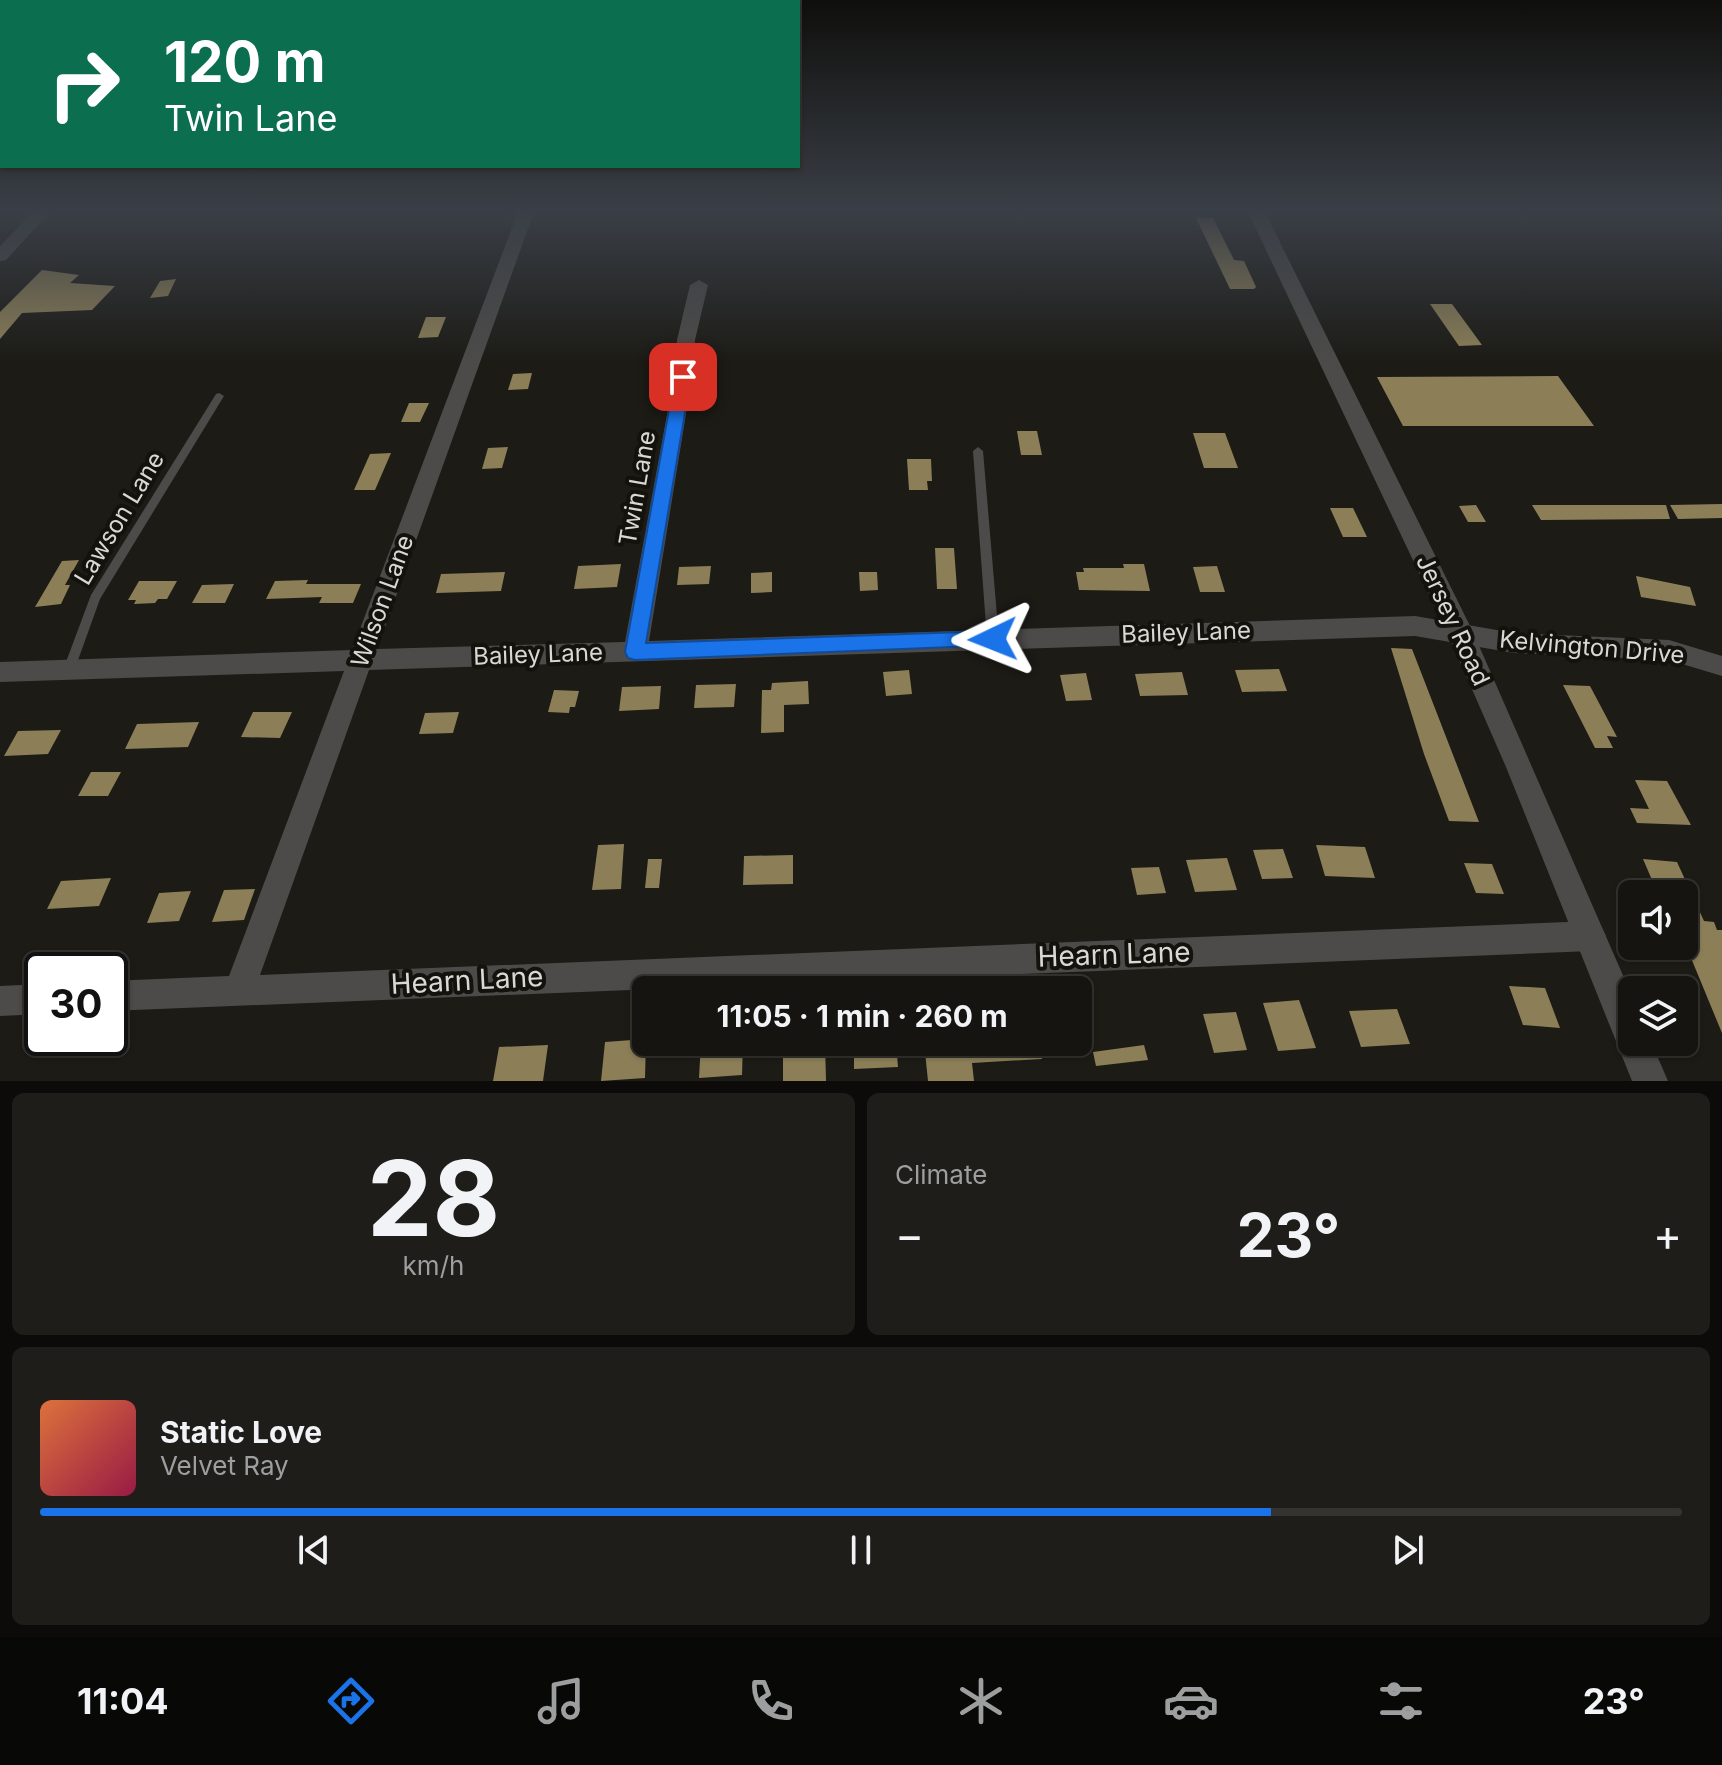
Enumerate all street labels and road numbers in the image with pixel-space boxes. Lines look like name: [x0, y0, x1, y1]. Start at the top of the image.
street label: Twin Lane: [613, 429, 661, 547]
street label: Lawson Lane: [68, 446, 170, 590]
street label: Wilson Lane: [345, 531, 419, 671]
street label: Jersey Road: [1410, 550, 1496, 690]
street label: Bailey Lane: [1121, 615, 1251, 649]
street label: Kelvington Drive: [1498, 624, 1686, 670]
street label: Bailey Lane: [473, 637, 603, 671]
street label: Hearn Lane: [1037, 934, 1191, 974]
street label: Hearn Lane: [390, 959, 544, 1001]

